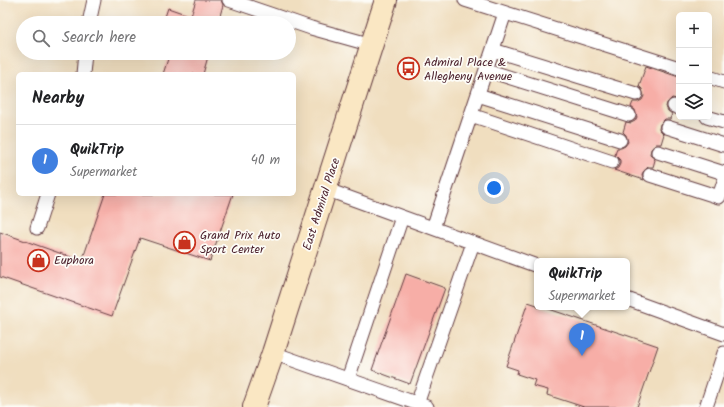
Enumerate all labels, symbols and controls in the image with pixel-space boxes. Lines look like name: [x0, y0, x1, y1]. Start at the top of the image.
map controls: [676, 12, 712, 120]
button: +: [676, 12, 712, 48]
search box: [16, 16, 296, 60]
text: Search here: [62, 26, 136, 50]
icon: search: [30, 27, 52, 49]
button: −: [676, 48, 712, 84]
place label: Admiral Place & Allegheny Avenue: [424, 53, 513, 86]
bus stop icon: Admiral Place & Allegheny Avenue: [395, 56, 421, 82]
button: layers: [676, 84, 712, 120]
text: Nearby: [32, 85, 84, 112]
text: QuikTrip: [70, 138, 124, 162]
text: 1: [43, 150, 47, 171]
text: 40 m: [251, 150, 280, 171]
street label: East Admiral Place: [298, 155, 346, 253]
text: Supermarket: [70, 162, 137, 183]
your location: [484, 178, 504, 198]
place label: Grand Prix Auto Sport Center: [200, 226, 281, 259]
shop icon: Grand Prix Auto Sport Center: [172, 229, 198, 255]
shop icon: Euphora: [26, 247, 52, 273]
place label: Euphora: [54, 251, 94, 270]
popup: [534, 258, 630, 310]
text: QuikTrip: [548, 262, 602, 286]
text: Supermarket: [548, 286, 616, 307]
pin: 1: [569, 323, 595, 356]

